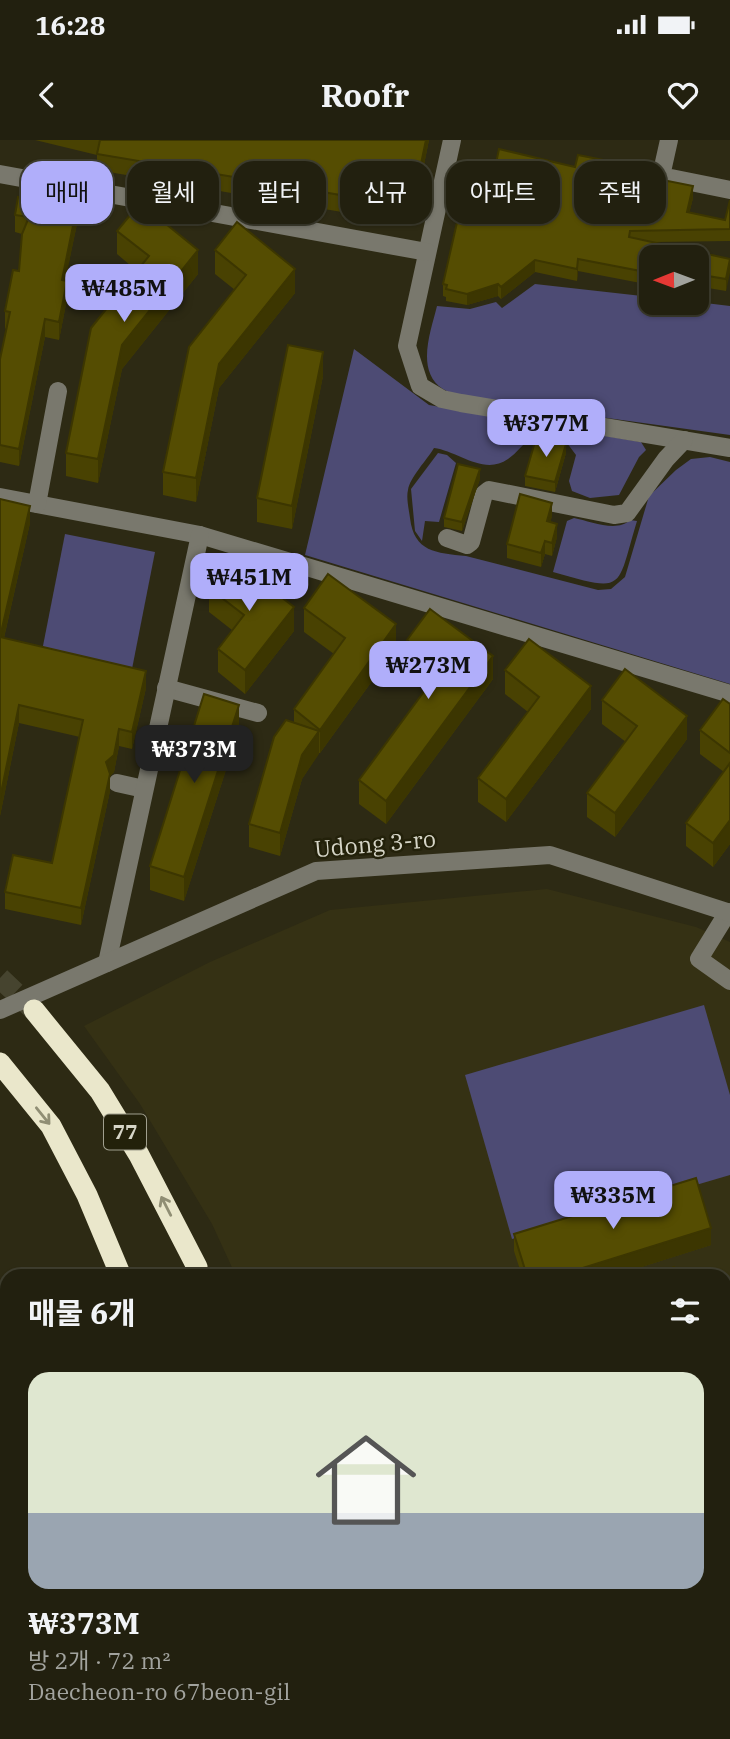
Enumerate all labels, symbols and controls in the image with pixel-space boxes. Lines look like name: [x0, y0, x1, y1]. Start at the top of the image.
text: 16:28: [35, 8, 105, 42]
text: Roofr: [321, 74, 409, 116]
icon: back: [28, 76, 66, 114]
icon: heart: [664, 76, 702, 114]
chip: 매매: [21, 161, 113, 224]
chip: 월세: [127, 161, 219, 224]
chip: 필터: [233, 161, 326, 224]
chip: 신규: [340, 161, 432, 224]
chip: 아파트: [446, 161, 560, 224]
chip: 주택: [574, 161, 666, 224]
north arrow: [639, 245, 709, 315]
map controls: [639, 245, 709, 315]
pin: ₩485M: [75, 264, 173, 324]
text: ₩485M: [81, 272, 167, 302]
pin: ₩377M: [497, 400, 595, 459]
text: ₩377M: [503, 407, 589, 437]
pin: ₩451M: [200, 554, 298, 613]
text: ₩451M: [206, 561, 292, 591]
pin: ₩273M: [379, 642, 477, 701]
text: ₩273M: [385, 649, 471, 679]
pin: ₩373M: [145, 726, 243, 785]
text: ₩373M: [151, 733, 237, 763]
street label: Udong 3-ro: [313, 823, 437, 863]
one-way arrow: [35, 1107, 51, 1125]
road number: 77: [104, 1114, 146, 1150]
pin: ₩335M: [564, 1172, 662, 1231]
text: ₩335M: [570, 1179, 656, 1209]
one-way arrow: [159, 1196, 172, 1217]
icon: filters: [666, 1292, 704, 1330]
text: 매물 6개: [28, 1293, 136, 1332]
icon: home: [303, 1417, 429, 1543]
text: ₩373M: [28, 1603, 140, 1642]
text: 방 2개 · 72 m²: [28, 1645, 170, 1675]
text: Daecheon-ro 67beon-gil: [28, 1676, 290, 1706]

